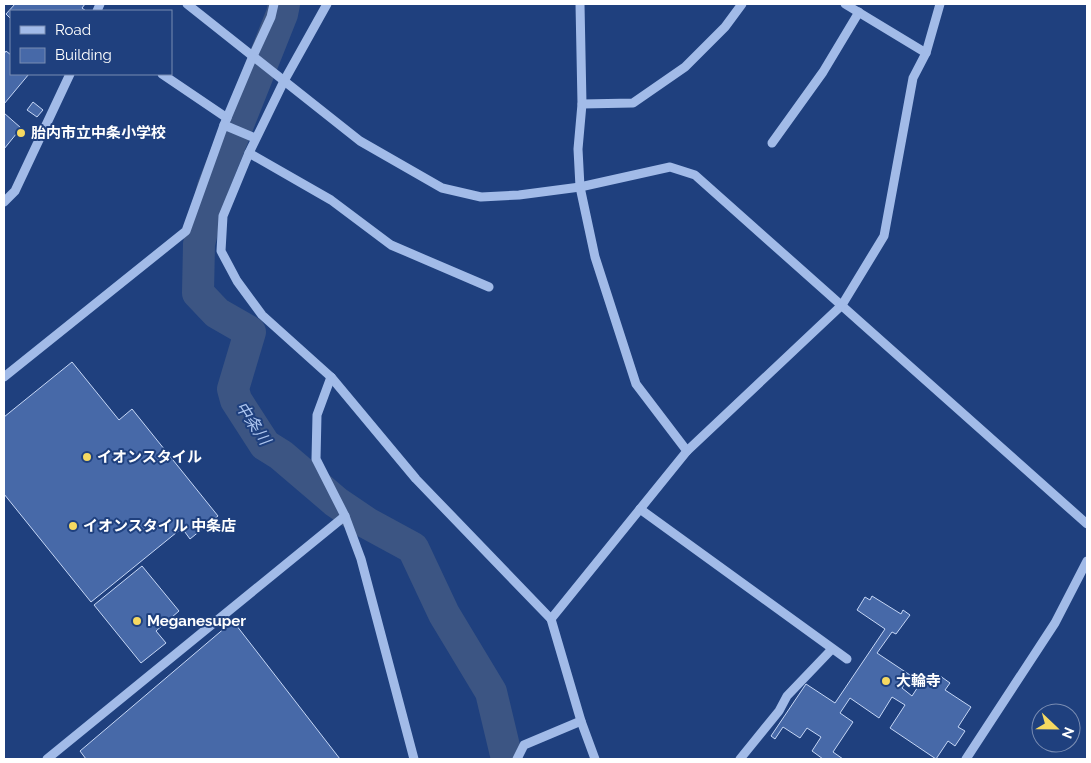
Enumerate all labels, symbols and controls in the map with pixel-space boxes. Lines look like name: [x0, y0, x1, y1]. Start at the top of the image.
legend: [10, 10, 172, 75]
text: Road: [55, 21, 91, 39]
text: Building: [55, 46, 112, 64]
place label: 胎内市立中条小学校: [31, 124, 166, 142]
marker: 胎内市立中条小学校: [15, 127, 27, 139]
water label: 中条川: [232, 398, 275, 450]
place label: イオンスタイル: [97, 448, 202, 466]
marker: イオンスタイル: [81, 451, 93, 463]
place label: イオンスタイル 中条店: [83, 517, 236, 535]
marker: イオンスタイル 中条店: [67, 520, 79, 532]
place label: Meganesuper: [147, 612, 246, 630]
marker: Meganesuper: [131, 615, 143, 627]
place label: 大輪寺: [896, 672, 941, 690]
marker: 大輪寺: [880, 675, 892, 687]
north arrow: [1031, 703, 1081, 753]
text: N: [1059, 725, 1077, 741]

